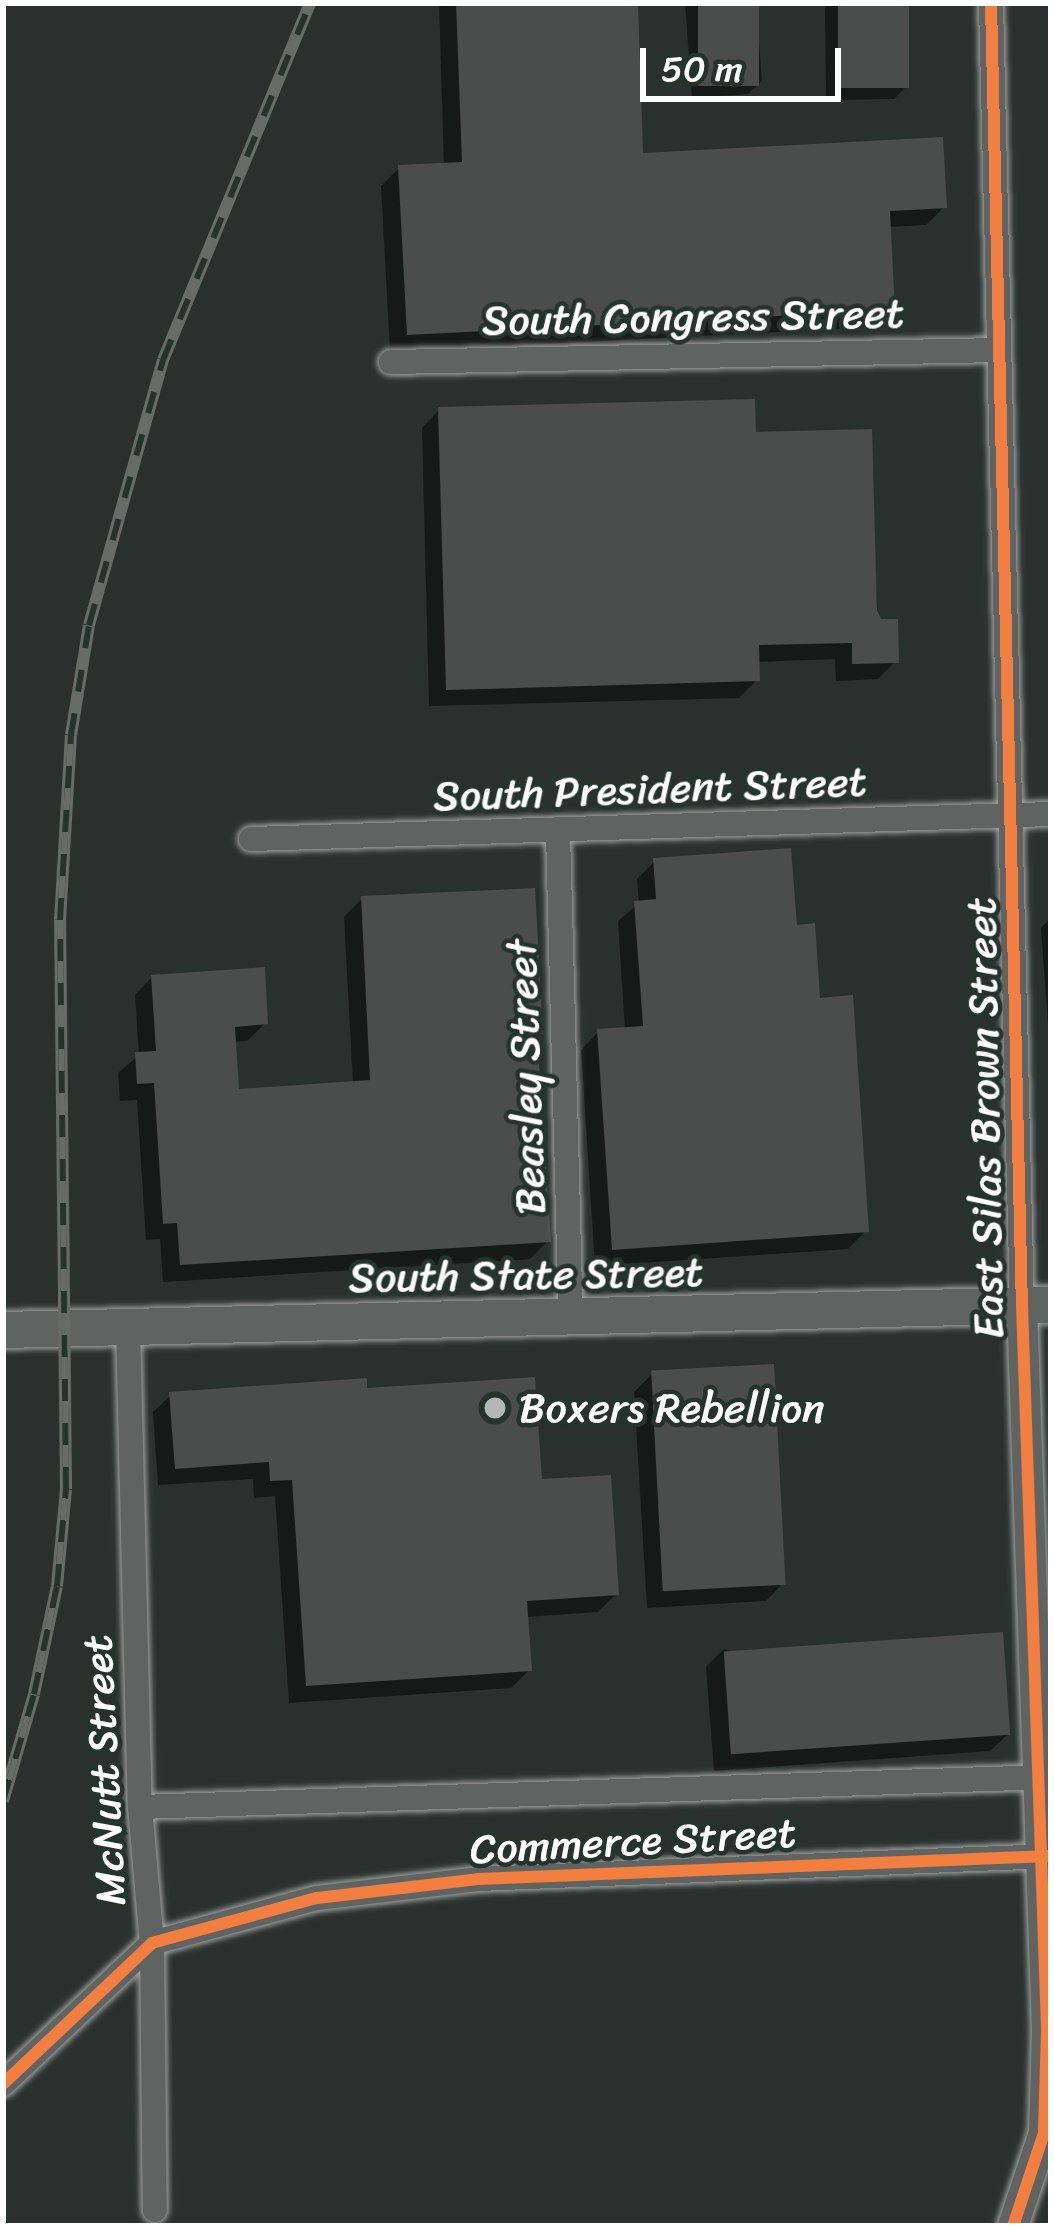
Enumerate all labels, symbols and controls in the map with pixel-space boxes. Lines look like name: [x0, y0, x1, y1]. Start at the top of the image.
scale bar: [646, 24, 847, 98]
text: 50 m: [661, 37, 743, 101]
street label: South Congress Street: [481, 288, 905, 346]
street label: South President Street: [433, 756, 867, 822]
street label: East Silas Brown Street: [956, 896, 1014, 1340]
street label: Beasley Street: [496, 939, 556, 1215]
street label: South State Street: [345, 1247, 707, 1303]
place label: Boxers Rebellion: [519, 1383, 826, 1433]
marker: Boxers Rebellion: [482, 1395, 508, 1421]
street label: McNutt Street: [72, 1631, 136, 1909]
street label: Commerce Street: [469, 1807, 797, 1875]

